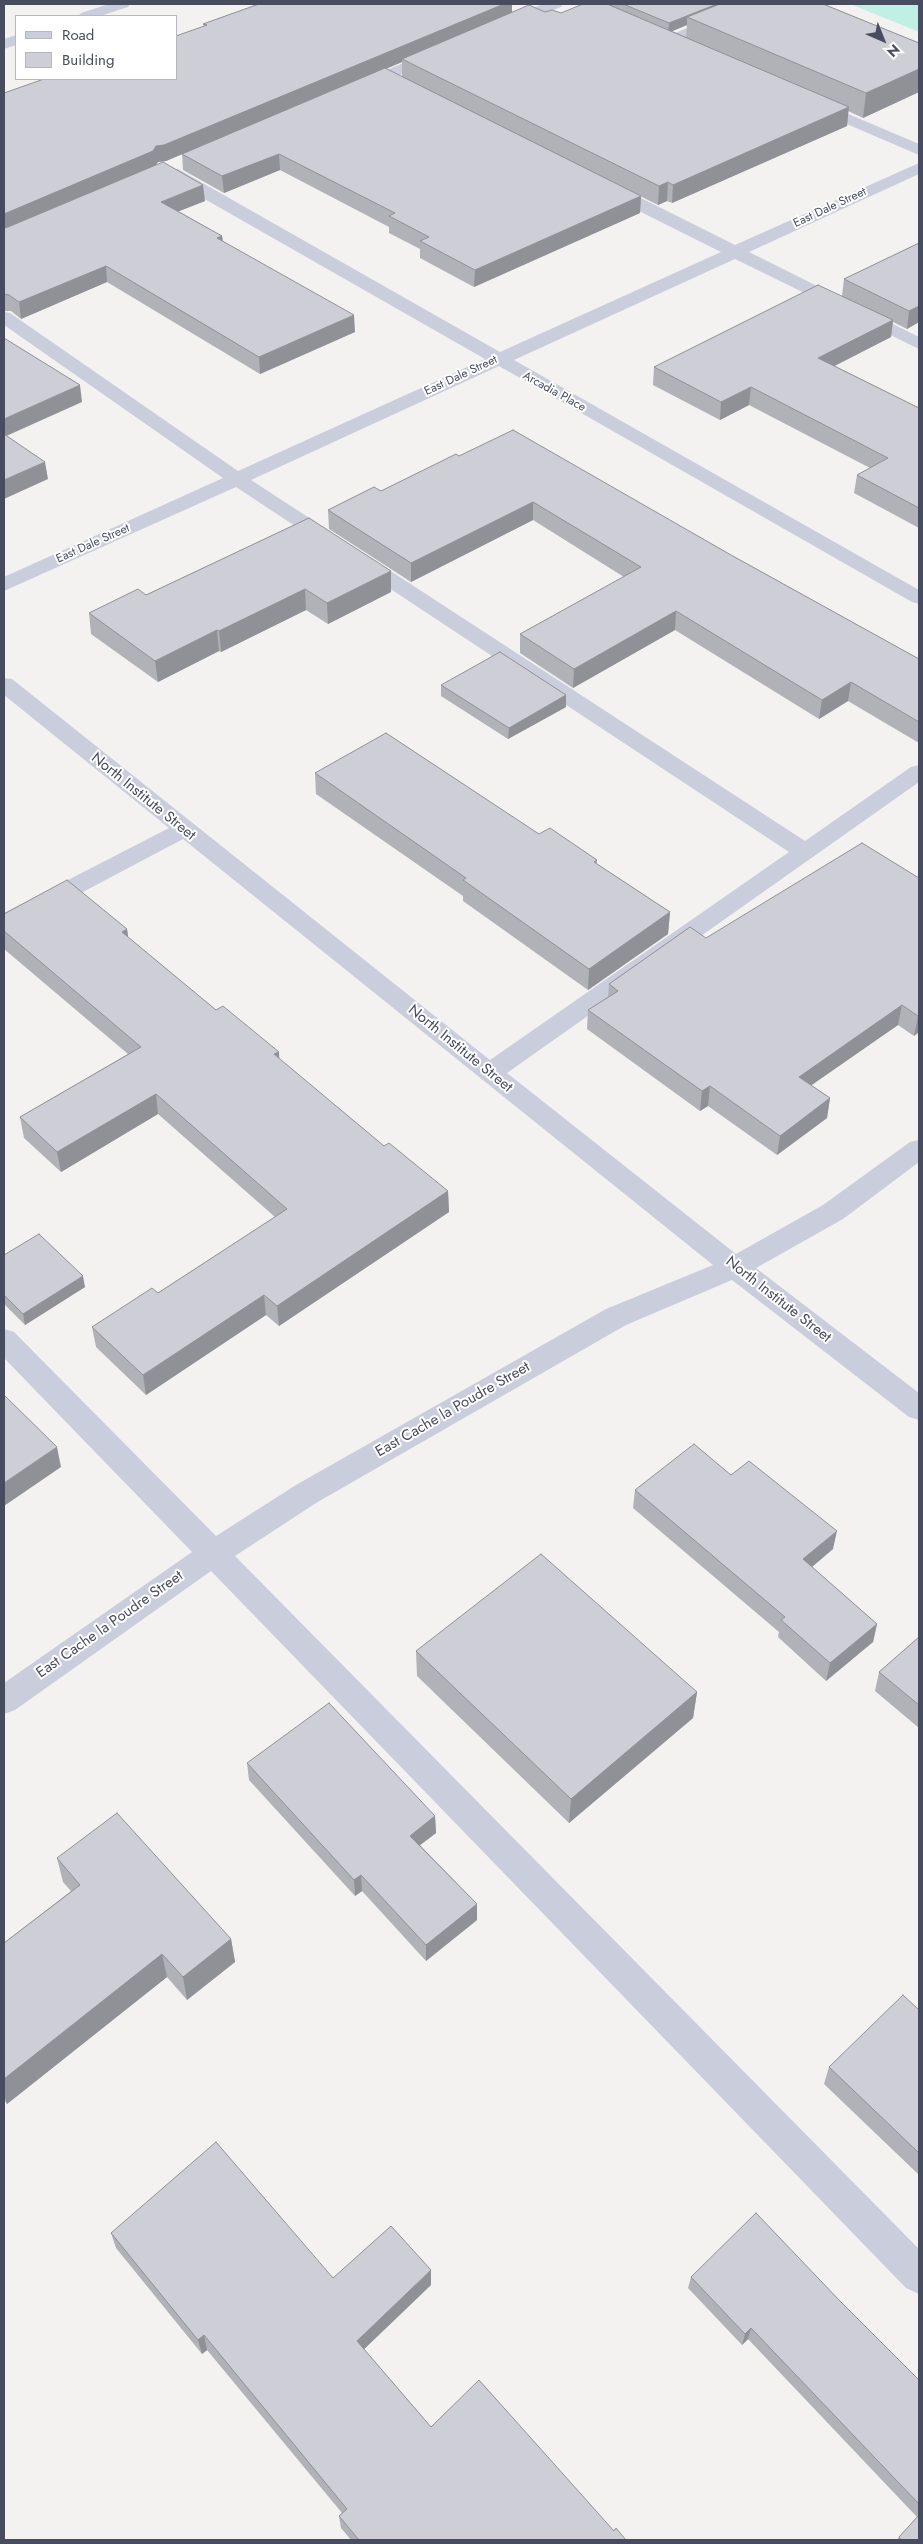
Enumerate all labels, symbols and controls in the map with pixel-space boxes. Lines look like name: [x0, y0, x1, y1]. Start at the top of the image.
legend: [15, 15, 178, 80]
north arrow: [858, 15, 908, 65]
text: Road: [62, 24, 94, 46]
text: N: [882, 40, 904, 62]
text: Building: [62, 49, 114, 71]
street label: East Dale Street: [791, 185, 869, 231]
street label: East Dale Street: [422, 353, 500, 399]
street label: Arcadia Place: [520, 369, 588, 415]
street label: East Dale Street: [54, 521, 132, 567]
street label: North Institute Street: [87, 749, 199, 845]
street label: North Institute Street: [404, 1001, 516, 1097]
street label: North Institute Street: [722, 1253, 834, 1347]
street label: East Cache la Poudre Street: [373, 1358, 533, 1462]
street label: East Cache la Poudre Street: [33, 1567, 187, 1683]

